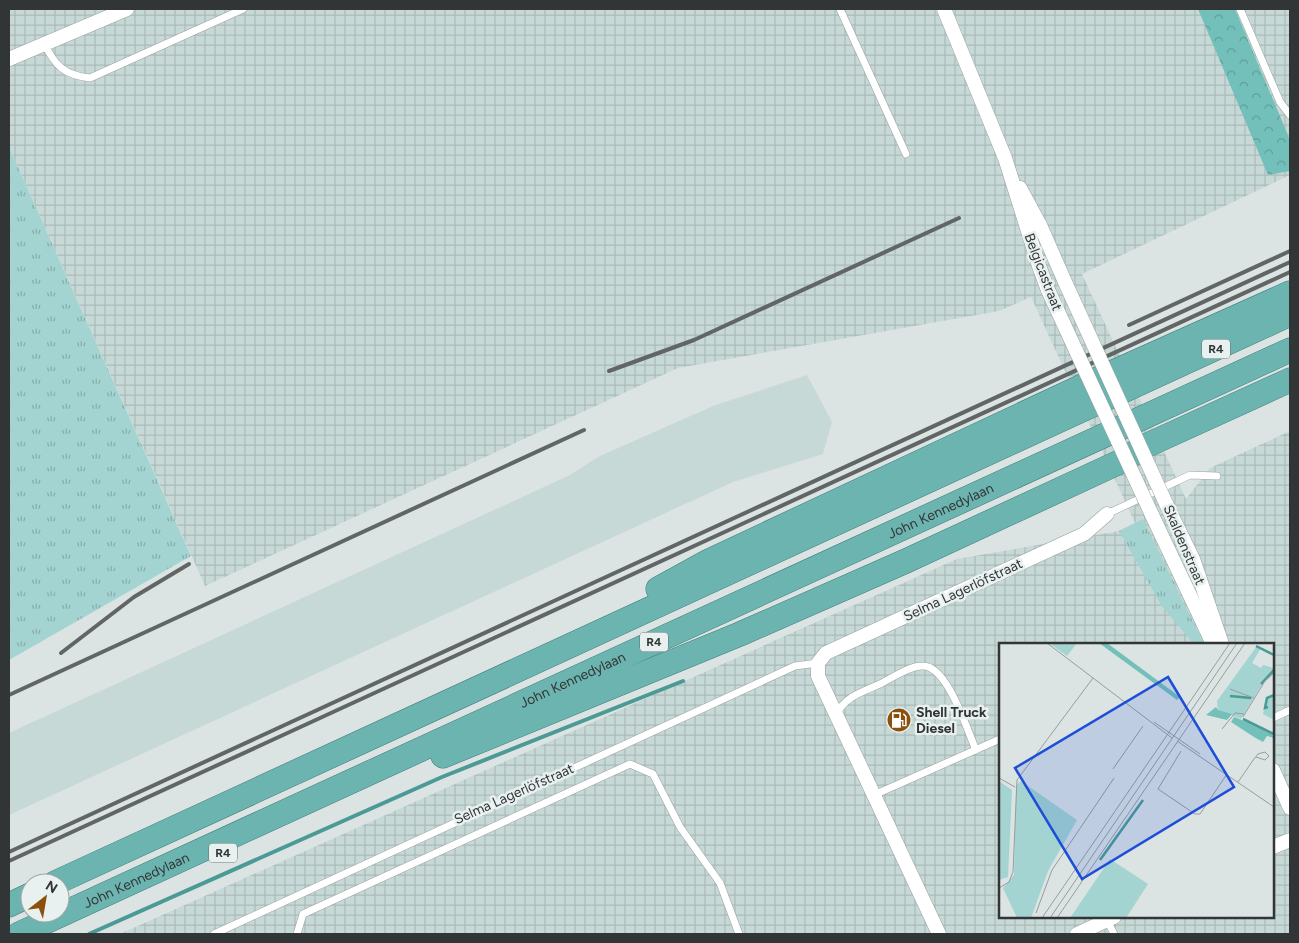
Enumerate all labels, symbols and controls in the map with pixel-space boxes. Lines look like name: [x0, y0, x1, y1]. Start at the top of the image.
street label: Belgicastraat: [1020, 231, 1066, 313]
road number: R4: [1202, 339, 1230, 358]
street label: John Kennedylaan: [885, 479, 996, 542]
street label: Skaldenstraat: [1160, 502, 1208, 588]
street label: Selma Lagerlöfstraat: [901, 555, 1025, 625]
road number: R4: [640, 632, 668, 652]
inset map: [999, 643, 1274, 918]
street label: John Kennedylaan: [517, 648, 628, 711]
place label: Shell Truck Diesel: [916, 704, 987, 737]
fuel station icon: Shell Truck Diesel: [886, 707, 912, 733]
street label: Selma Lagerlöfstraat: [451, 760, 577, 828]
road number: R4: [209, 844, 237, 862]
street label: John Kennedylaan: [81, 848, 192, 912]
north arrow: [20, 873, 70, 923]
text: N: [42, 877, 60, 897]

